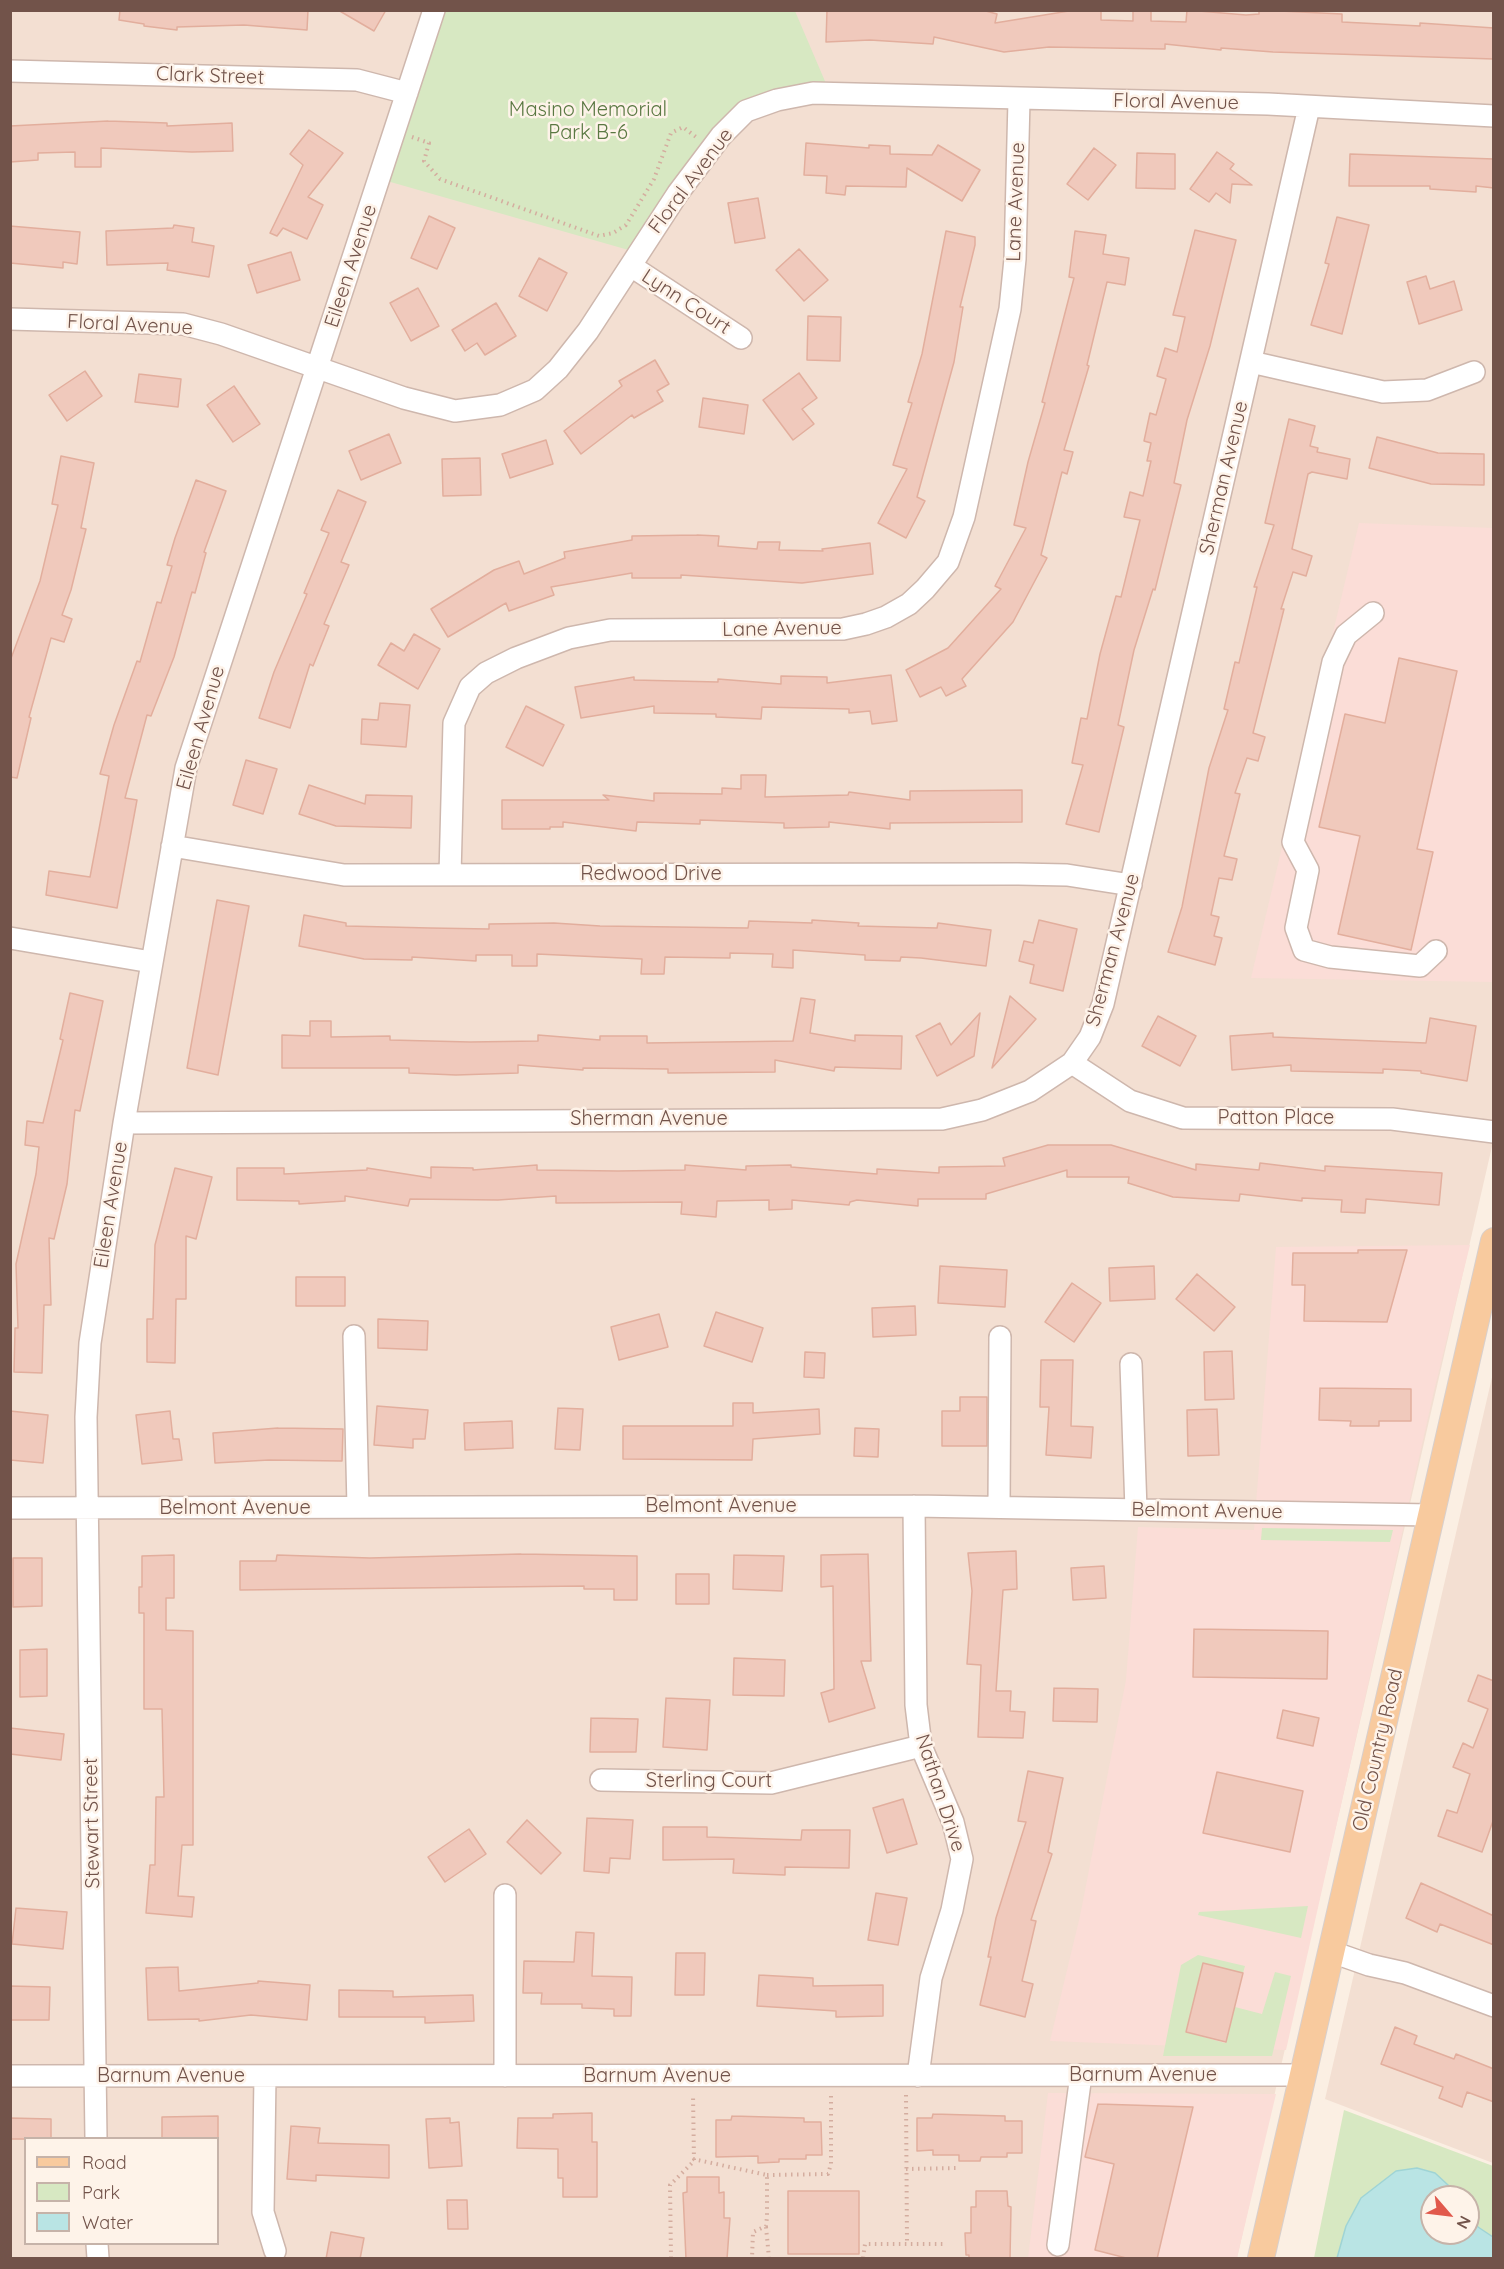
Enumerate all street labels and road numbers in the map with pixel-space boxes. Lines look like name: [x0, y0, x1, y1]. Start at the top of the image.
street label: Clark Street: [155, 62, 265, 90]
street label: Floral Avenue: [1113, 89, 1239, 115]
street label: Floral Avenue: [644, 124, 738, 238]
street label: Lane Avenue: [1002, 142, 1030, 262]
street label: Eileen Avenue: [320, 201, 382, 331]
street label: Lynn Court: [637, 264, 735, 340]
street label: Floral Avenue: [67, 310, 193, 340]
street label: Sherman Avenue: [1195, 399, 1253, 557]
street label: Lane Avenue: [722, 616, 842, 642]
street label: Eileen Avenue: [172, 663, 230, 793]
street label: Redwood Drive: [580, 862, 722, 886]
street label: Sherman Avenue: [1081, 871, 1145, 1029]
street label: Patton Place: [1218, 1106, 1334, 1130]
street label: Sherman Avenue: [570, 1107, 728, 1131]
street label: Eileen Avenue: [89, 1140, 133, 1270]
street label: Belmont Avenue: [645, 1494, 797, 1518]
street label: Belmont Avenue: [159, 1496, 311, 1520]
street label: Belmont Avenue: [1131, 1498, 1283, 1524]
street label: Old Country Road: [1348, 1666, 1408, 1834]
street label: Nathan Drive: [910, 1731, 970, 1855]
street label: Stewart Street: [79, 1757, 105, 1889]
street label: Sterling Court: [646, 1769, 772, 1793]
street label: Barnum Avenue: [1069, 2063, 1217, 2087]
street label: Barnum Avenue: [97, 2064, 245, 2088]
street label: Barnum Avenue: [583, 2064, 731, 2088]

